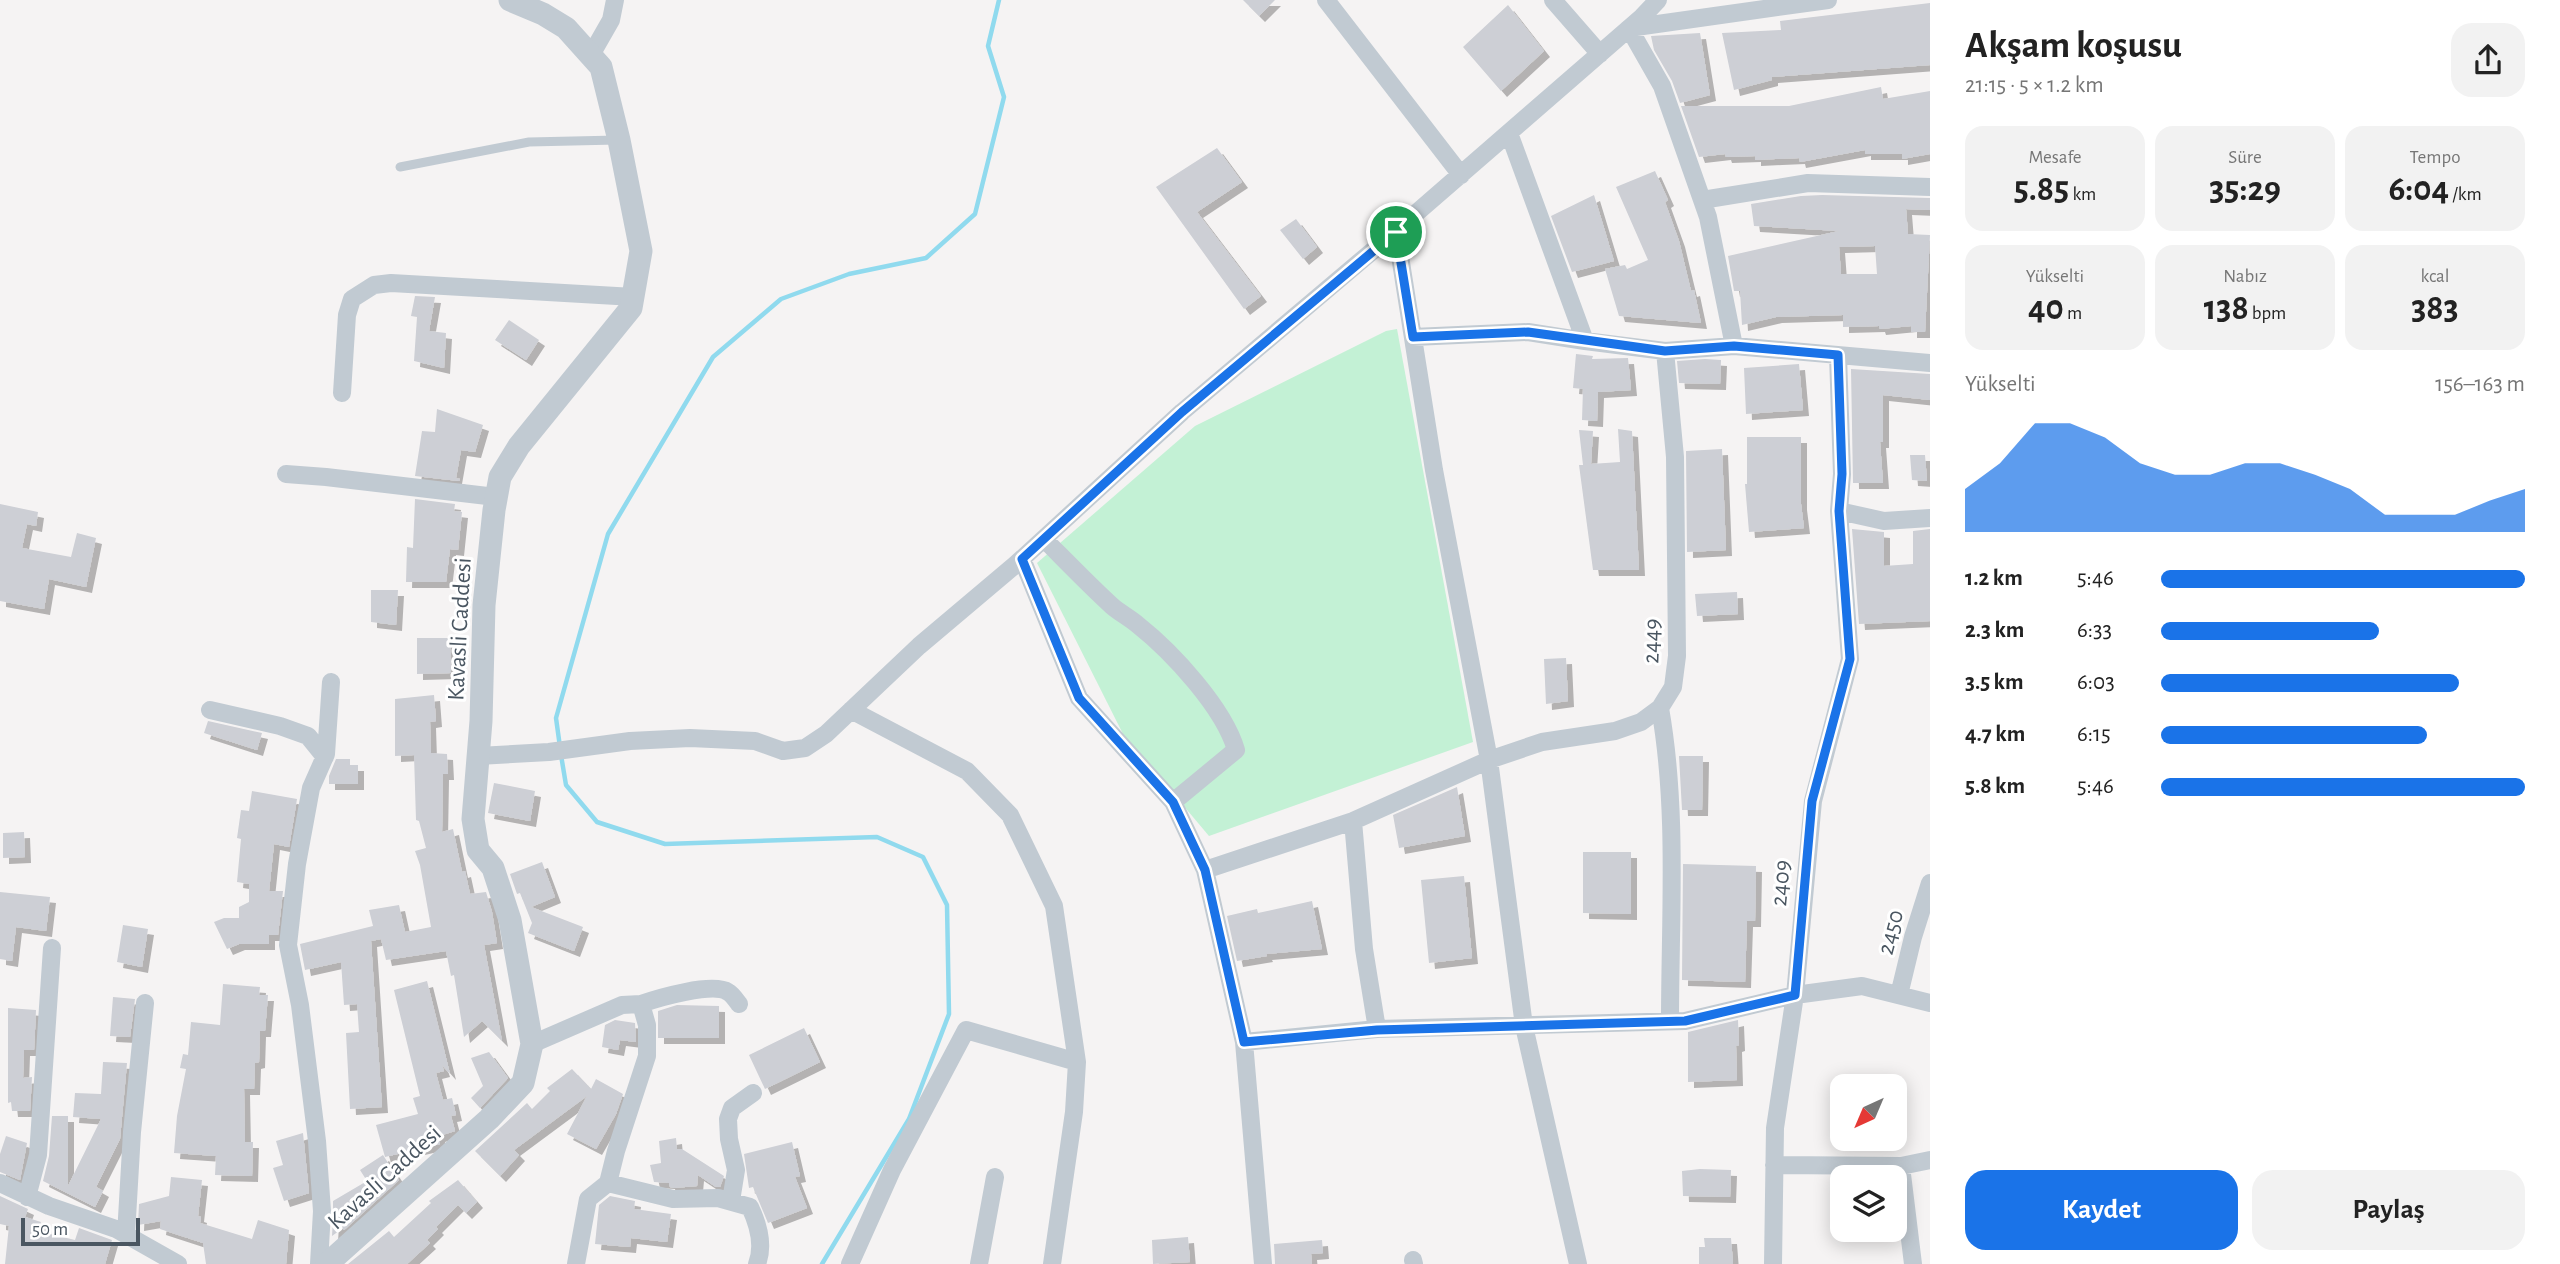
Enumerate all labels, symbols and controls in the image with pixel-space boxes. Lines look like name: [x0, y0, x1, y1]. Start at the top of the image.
button: share: [2451, 23, 2525, 97]
text: Akşam koşusu: [1965, 27, 2182, 65]
text: 21:15 · 5 × 1.2 km: [1965, 74, 2104, 97]
text: Mesafe: [2028, 148, 2082, 167]
text: Süre: [2228, 148, 2262, 167]
text: Tempo: [2409, 148, 2461, 167]
text: 5.85: [2014, 172, 2069, 207]
text: 35:29: [2209, 172, 2281, 207]
text: 6:04: [2388, 172, 2449, 207]
text: km: [2069, 185, 2096, 204]
text: /km: [2449, 185, 2482, 204]
pin: [1366, 202, 1426, 262]
icon: arrive: [1377, 213, 1415, 251]
text: Yükselti: [2026, 267, 2084, 286]
text: Nabız: [2223, 267, 2267, 286]
text: kcal: [2421, 267, 2449, 286]
text: 40: [2028, 291, 2064, 326]
text: 138: [2204, 291, 2249, 326]
text: 383: [2411, 291, 2459, 326]
text: m: [2064, 304, 2082, 323]
text: bpm: [2249, 304, 2286, 323]
text: Yükselti: [1965, 373, 2036, 396]
text: 156–163 m: [2435, 373, 2525, 396]
street label: Kavasli Caddesi: [444, 557, 476, 701]
text: 1.2 km: [1965, 567, 2023, 590]
text: 5:46: [2077, 567, 2114, 590]
street label: 2449: [1639, 618, 1665, 664]
text: 2.3 km: [1965, 619, 2024, 642]
text: 6:33: [2077, 619, 2112, 642]
text: 3.5 km: [1965, 671, 2024, 694]
text: 6:03: [2077, 671, 2115, 694]
text: 4.7 km: [1965, 723, 2025, 746]
text: 6:15: [2077, 723, 2111, 746]
text: 5.8 km: [1965, 775, 2025, 798]
text: 5:46: [2077, 775, 2114, 798]
street label: 2409: [1767, 859, 1795, 907]
street label: 2450: [1874, 907, 1908, 957]
north arrow: [1830, 1074, 1908, 1152]
map controls: [1830, 1074, 1907, 1242]
street label: Kavasli Caddesi: [323, 1121, 446, 1235]
button: layers: [1830, 1165, 1907, 1242]
button: Kaydet: [1965, 1170, 2238, 1250]
button: Paylaş: [2252, 1170, 2525, 1250]
scale bar: [21, 1215, 140, 1247]
text: 50 m: [32, 1220, 68, 1239]

